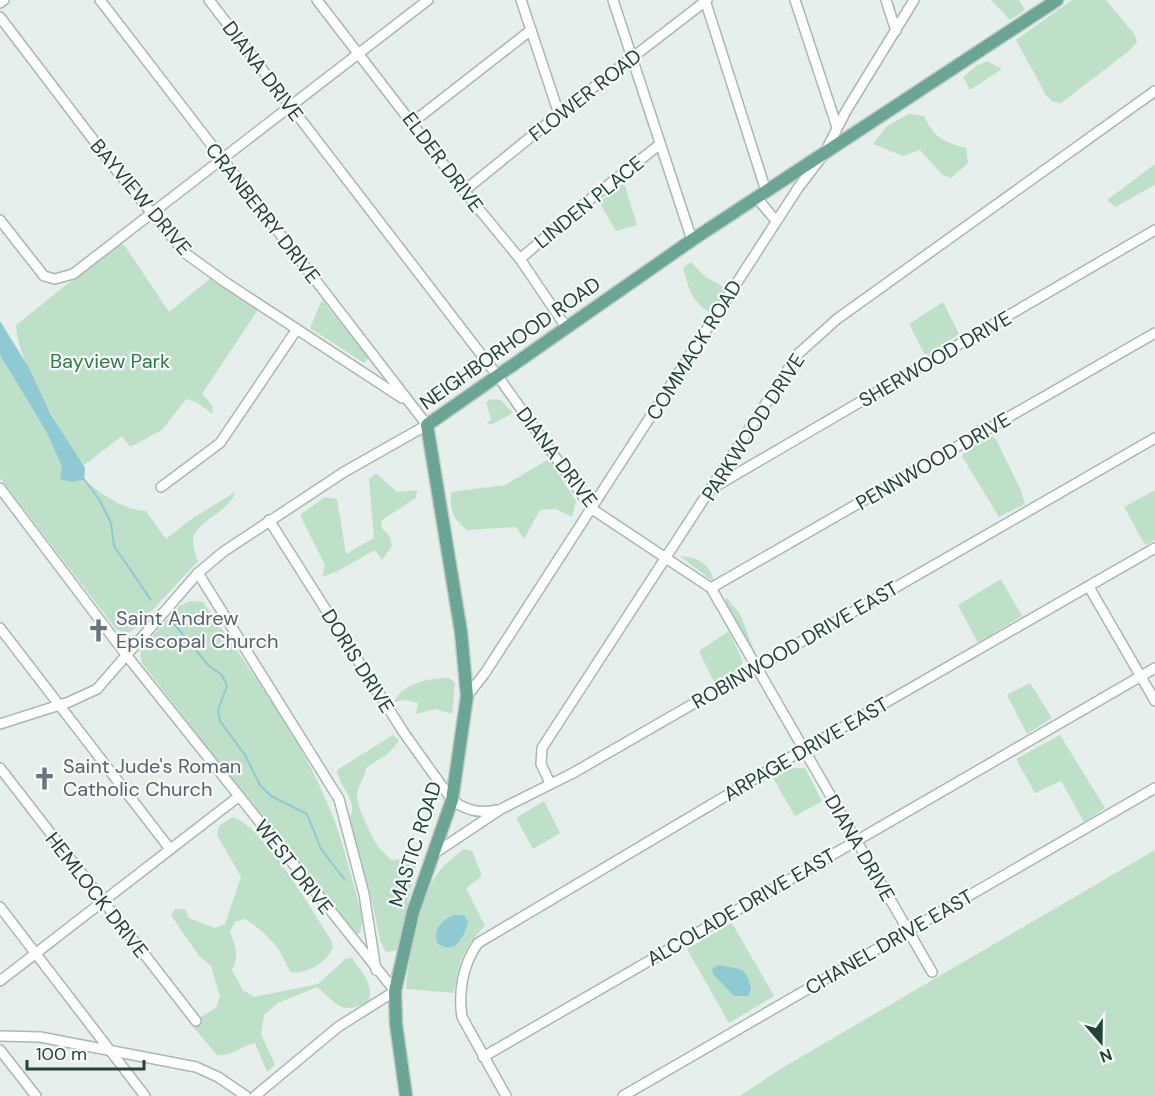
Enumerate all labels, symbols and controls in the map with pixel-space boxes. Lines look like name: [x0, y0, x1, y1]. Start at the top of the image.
street label: DIANA DRIVE: [217, 16, 309, 126]
street label: FLOWER ROAD: [523, 43, 647, 147]
street label: ELDER DRIVE: [397, 107, 489, 217]
street label: BAYVIEW DRIVE: [85, 133, 197, 261]
street label: CRANBERRY DRIVE: [200, 137, 326, 289]
street label: LINDEN PLACE: [529, 150, 649, 254]
street label: NEIGHBORHOOD ROAD: [414, 271, 606, 415]
street label: COMMACK ROAD: [640, 275, 748, 425]
street label: SHERWOOD DRIVE: [854, 305, 1016, 413]
park label: Bayview Park: [50, 348, 170, 374]
street label: PARKWOOD DRIVE: [696, 348, 810, 506]
street label: DIANA DRIVE: [511, 402, 603, 512]
street label: PENNWOOD DRIVE: [851, 406, 1015, 516]
street label: ROBINWOOD DRIVE EAST: [687, 575, 903, 715]
street label: DORIS DRIVE: [316, 604, 400, 718]
place label: Saint Andrew Episcopal Church: [116, 605, 278, 654]
church icon: Saint Andrew Episcopal Church: [85, 617, 111, 643]
street label: ARPAGE DRIVE EAST: [719, 691, 893, 807]
place label: Saint Jude's Roman Catholic Church: [63, 753, 241, 802]
church icon: Saint Jude's Roman Catholic Church: [32, 765, 58, 791]
street label: MASTIC ROAD: [382, 778, 448, 910]
street label: DIANA DRIVE: [819, 790, 901, 906]
street label: WEST DRIVE: [249, 814, 339, 920]
street label: HEMLOCK DRIVE: [40, 827, 154, 963]
street label: ALCOLADE DRIVE EAST: [642, 842, 840, 972]
street label: CHANEL DRIVE EAST: [800, 883, 978, 1001]
north arrow: [1071, 1012, 1131, 1072]
scale bar: [27, 1033, 144, 1071]
text: 100 m: [36, 1042, 87, 1066]
text: N: [1097, 1044, 1115, 1067]

